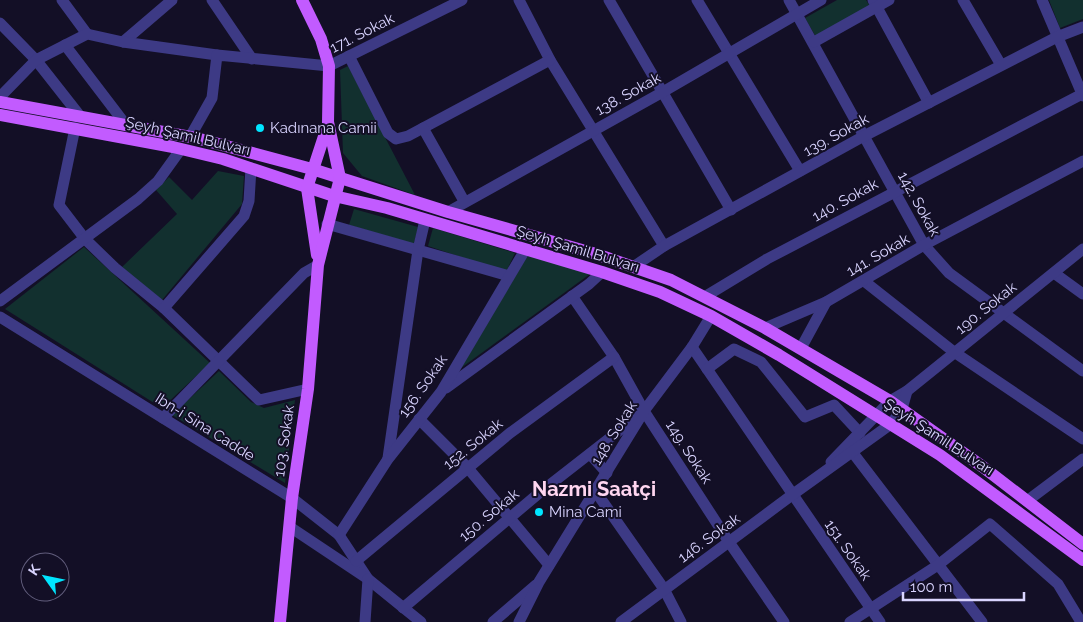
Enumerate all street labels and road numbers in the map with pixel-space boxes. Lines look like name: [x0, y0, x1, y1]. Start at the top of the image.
street label: 171. Sokak: [327, 9, 397, 57]
street label: 138. Sokak: [592, 69, 664, 119]
street label: 139. Sokak: [800, 110, 872, 160]
street label: Şeyh Şamil Bulvarı: [124, 113, 252, 159]
street label: 142. Sokak: [894, 169, 944, 240]
street label: 140. Sokak: [809, 175, 881, 225]
street label: Şeyh Şamil Bulvarı: [514, 222, 642, 276]
street label: 141. Sokak: [843, 230, 913, 280]
street label: 190. Sokak: [952, 278, 1020, 338]
street label: 156. Sokak: [395, 351, 451, 421]
street label: Ibn-i Sina Cadde: [152, 389, 258, 465]
street label: Şeyh Şamil Bulvarı: [881, 395, 997, 479]
street label: 148. Sokak: [587, 398, 641, 468]
street label: 103. Sokak: [270, 404, 298, 478]
street label: 152. Sokak: [440, 415, 506, 473]
street label: 149. Sokak: [662, 417, 716, 487]
street label: 150. Sokak: [455, 485, 523, 545]
street label: 146. Sokak: [674, 509, 744, 567]
street label: 151. Sokak: [821, 516, 875, 584]

